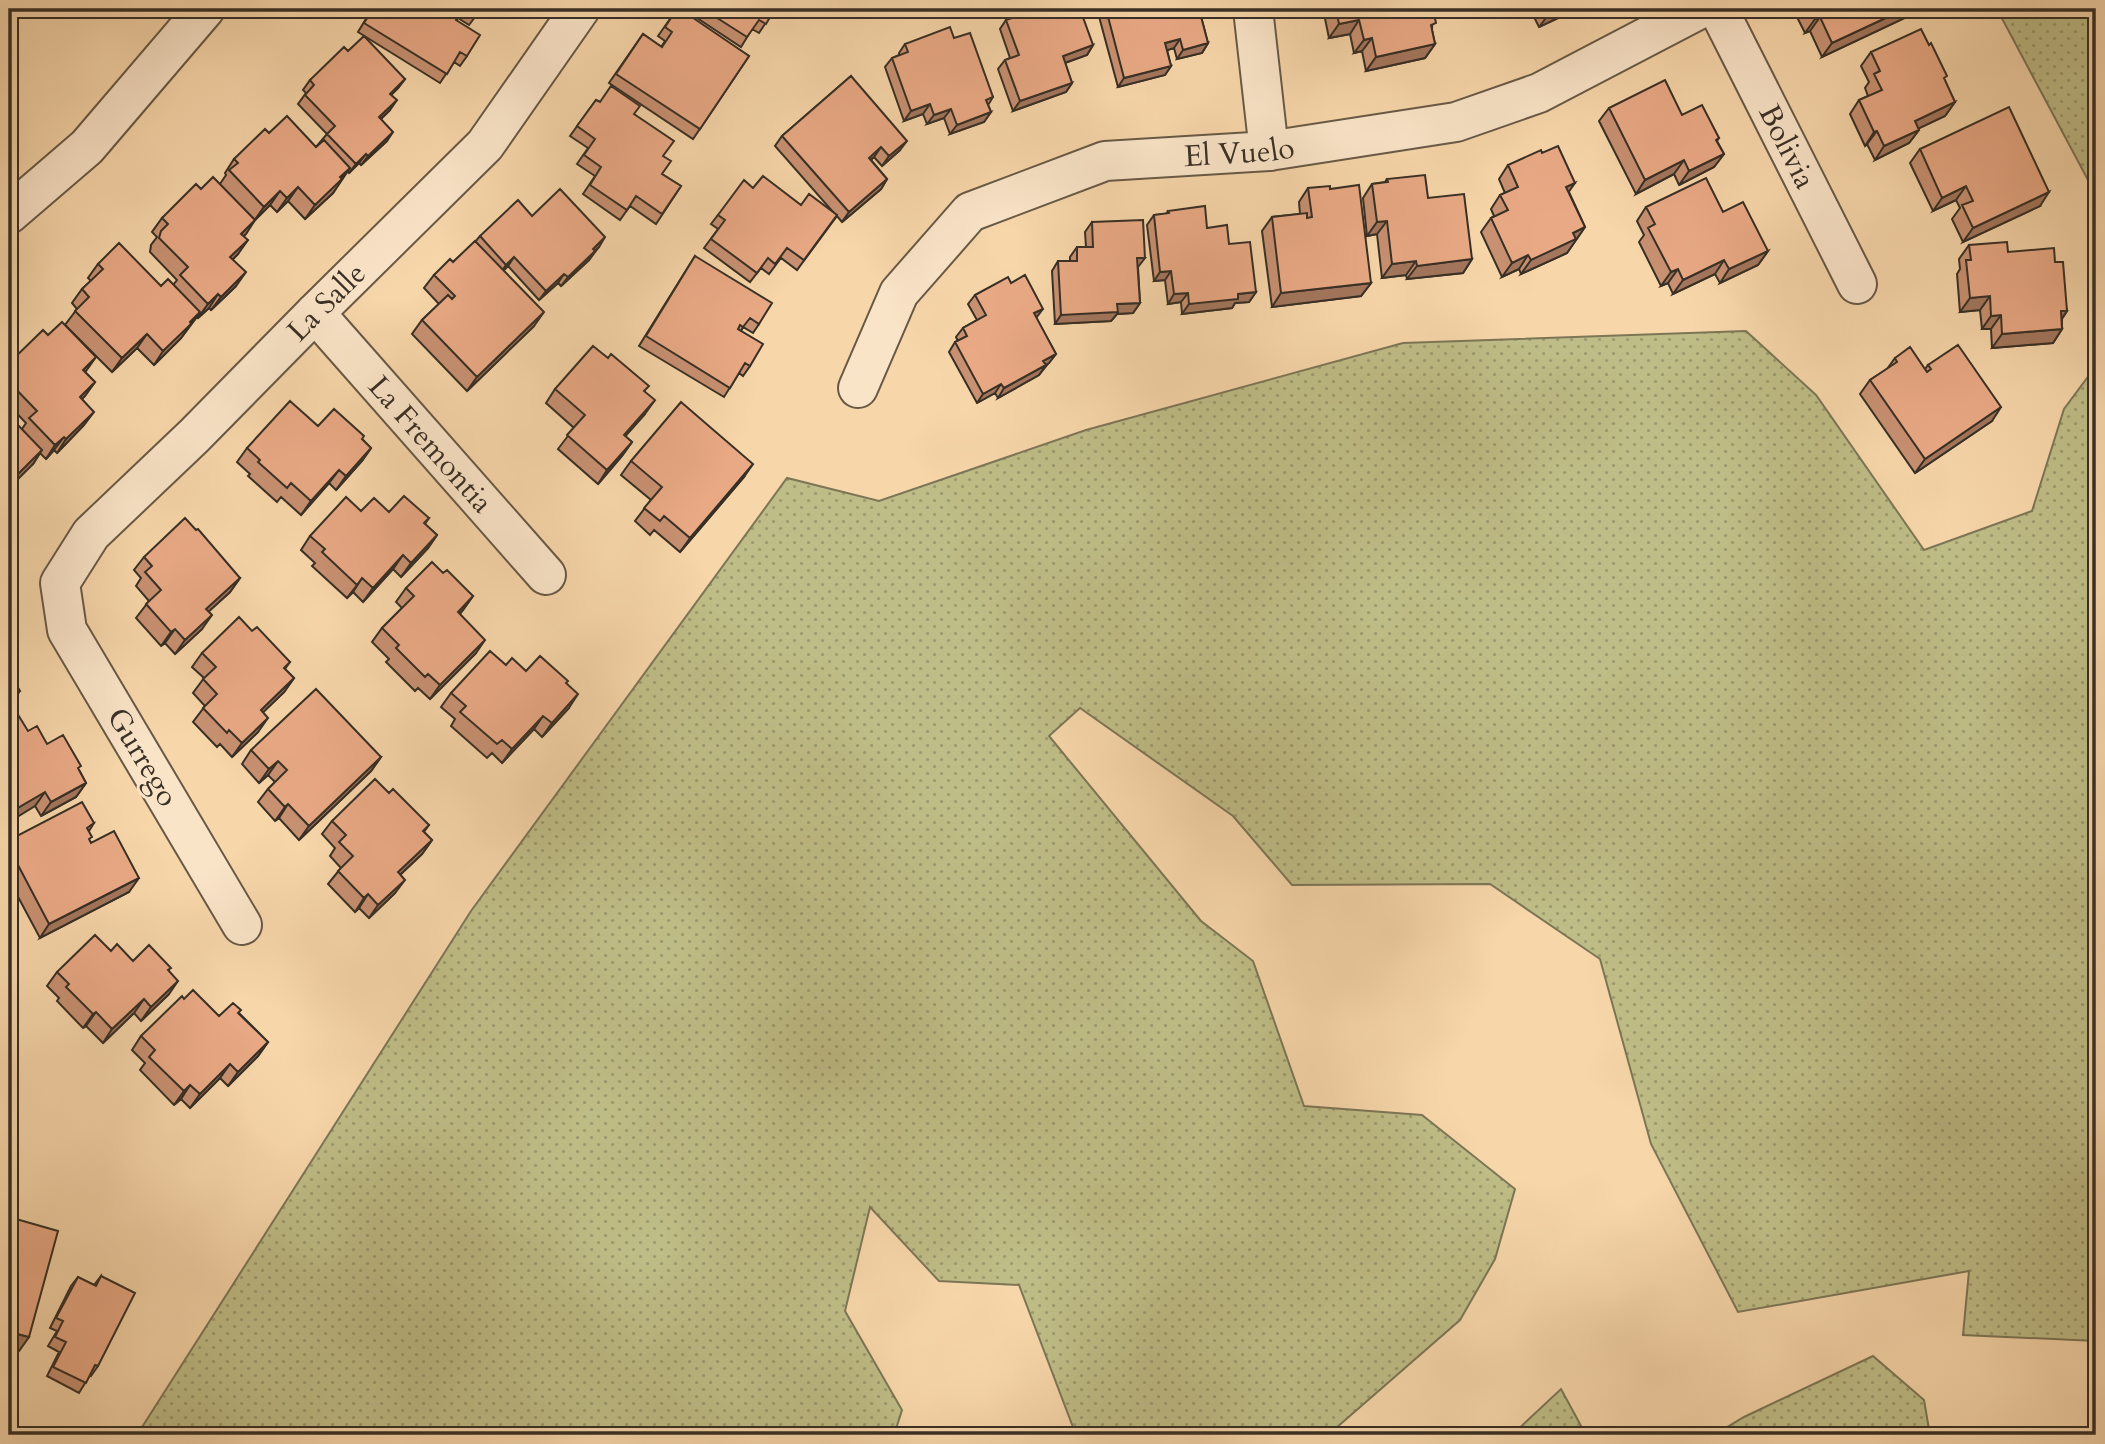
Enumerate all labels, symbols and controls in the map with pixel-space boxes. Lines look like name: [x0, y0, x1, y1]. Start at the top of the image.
street label: Bolivia: [1749, 98, 1825, 196]
street label: El Vuelo: [1183, 127, 1297, 177]
street label: La Salle: [278, 254, 375, 351]
street label: La Fremontia: [359, 367, 502, 522]
street label: Gurrego: [97, 700, 188, 814]

